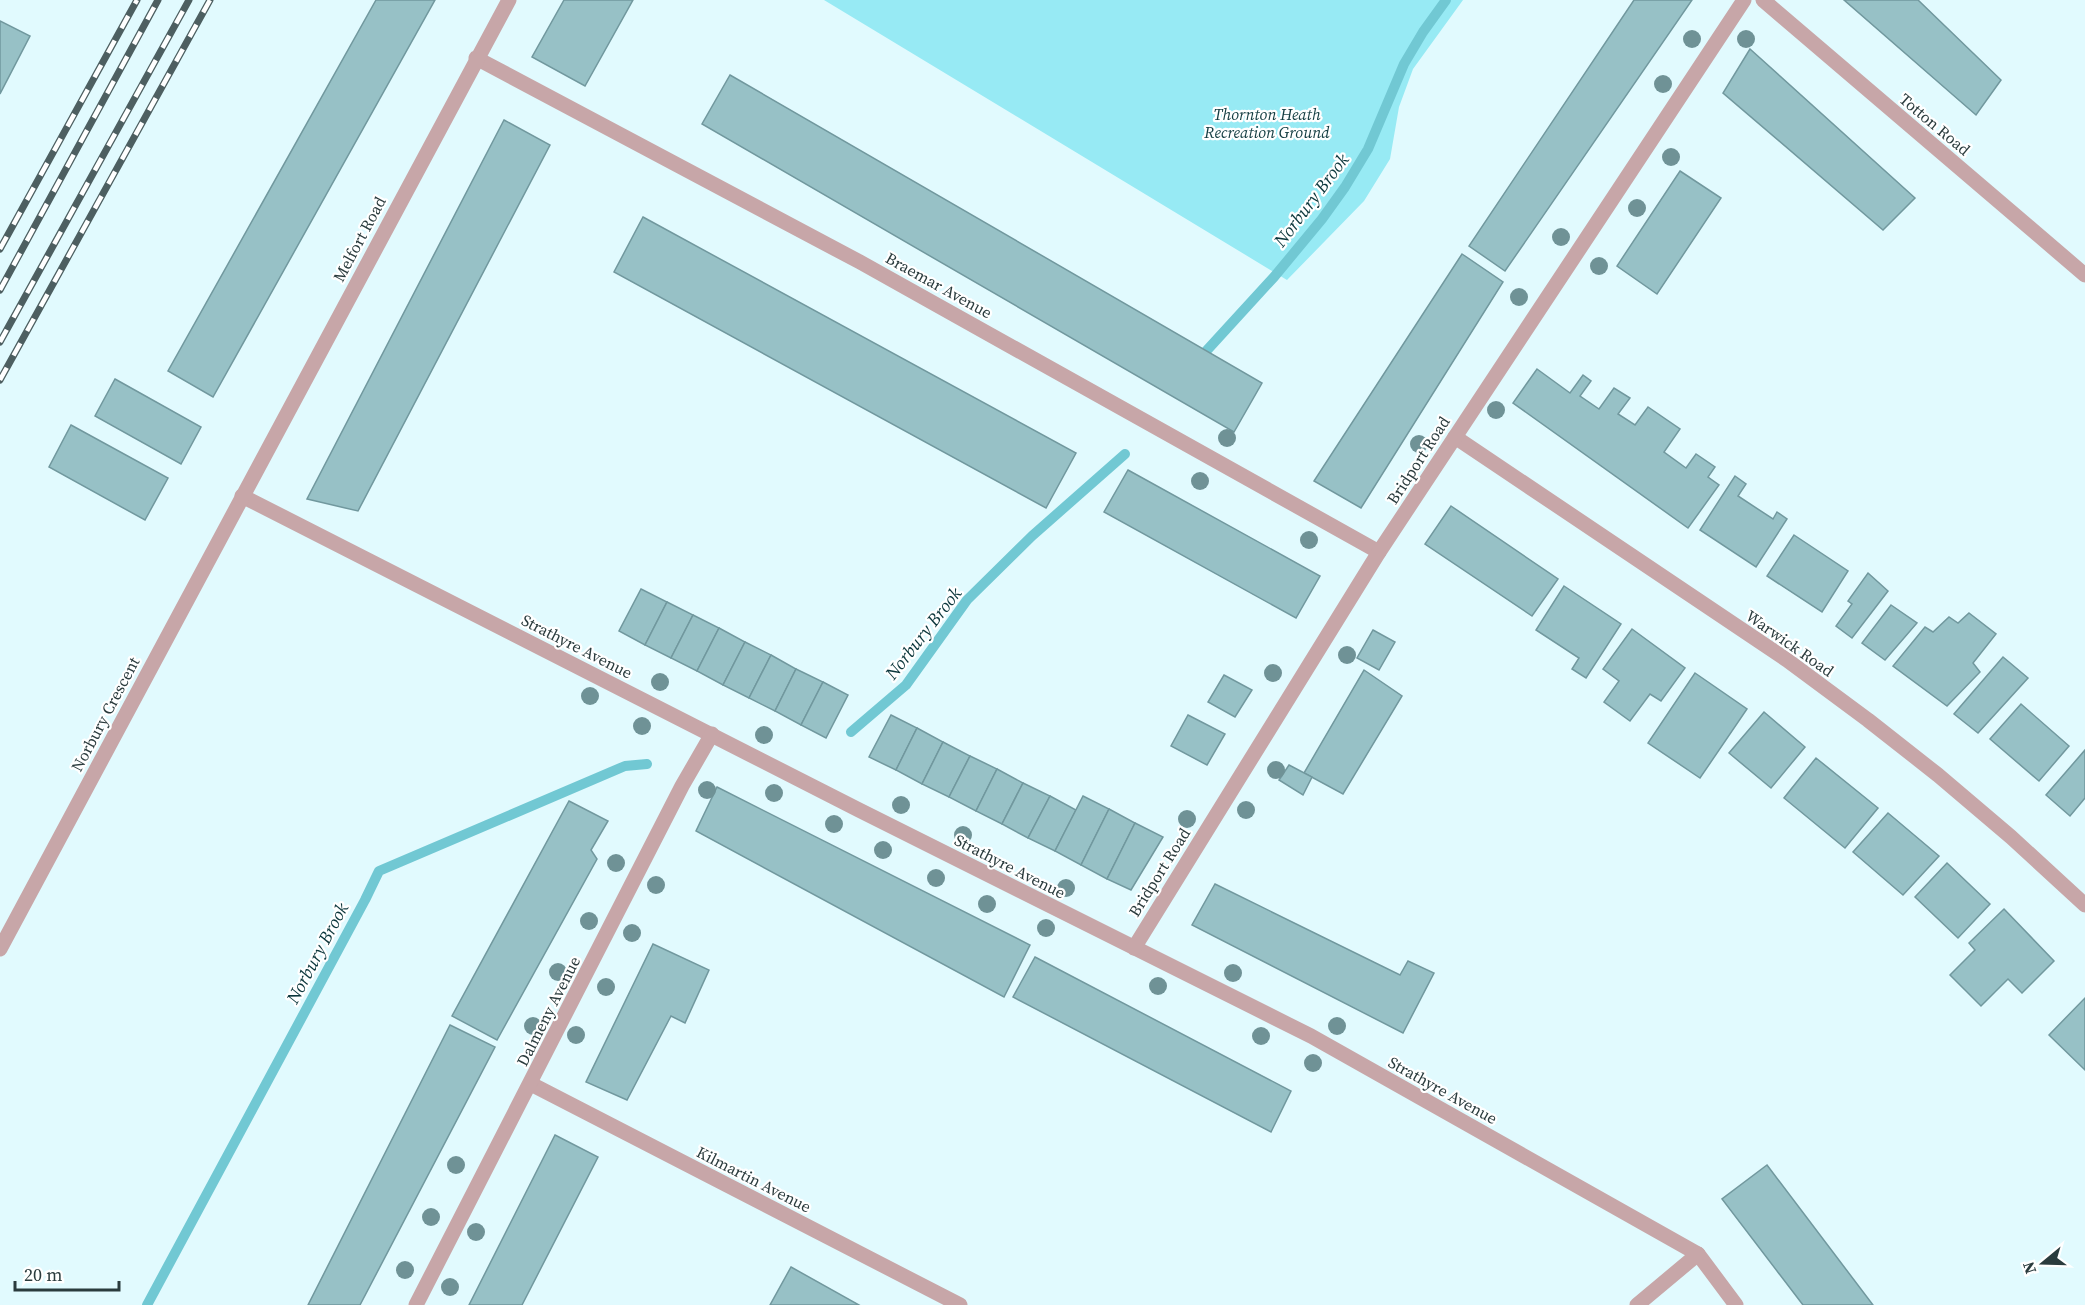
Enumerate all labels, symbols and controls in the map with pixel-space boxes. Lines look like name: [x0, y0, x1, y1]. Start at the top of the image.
street label: Totton Road: [1895, 88, 1975, 160]
park label: Thornton Heath Recreation Ground: [1203, 103, 1330, 143]
water label: Norbury Brook: [1267, 148, 1355, 253]
street label: Melfort Road: [327, 193, 391, 285]
street label: Braemar Avenue: [882, 247, 996, 323]
street label: Bridport Road: [1381, 412, 1455, 508]
water label: Norbury Brook: [878, 581, 967, 685]
street label: Warwick Road: [1742, 605, 1838, 681]
street label: Strathyre Avenue: [518, 609, 636, 683]
street label: Norbury Crescent: [66, 652, 145, 775]
street label: Bridport Road: [1123, 823, 1195, 921]
street label: Strathyre Avenue: [951, 829, 1069, 903]
water label: Norbury Brook: [279, 898, 354, 1009]
street label: Dalmeny Avenue: [511, 952, 585, 1070]
street label: Strathyre Avenue: [1385, 1051, 1501, 1129]
street label: Kilmartin Avenue: [693, 1141, 815, 1217]
north arrow: [2013, 1233, 2073, 1293]
scale bar: [15, 1254, 118, 1292]
text: N: [2016, 1258, 2041, 1277]
text: 20 m: [24, 1262, 62, 1287]

